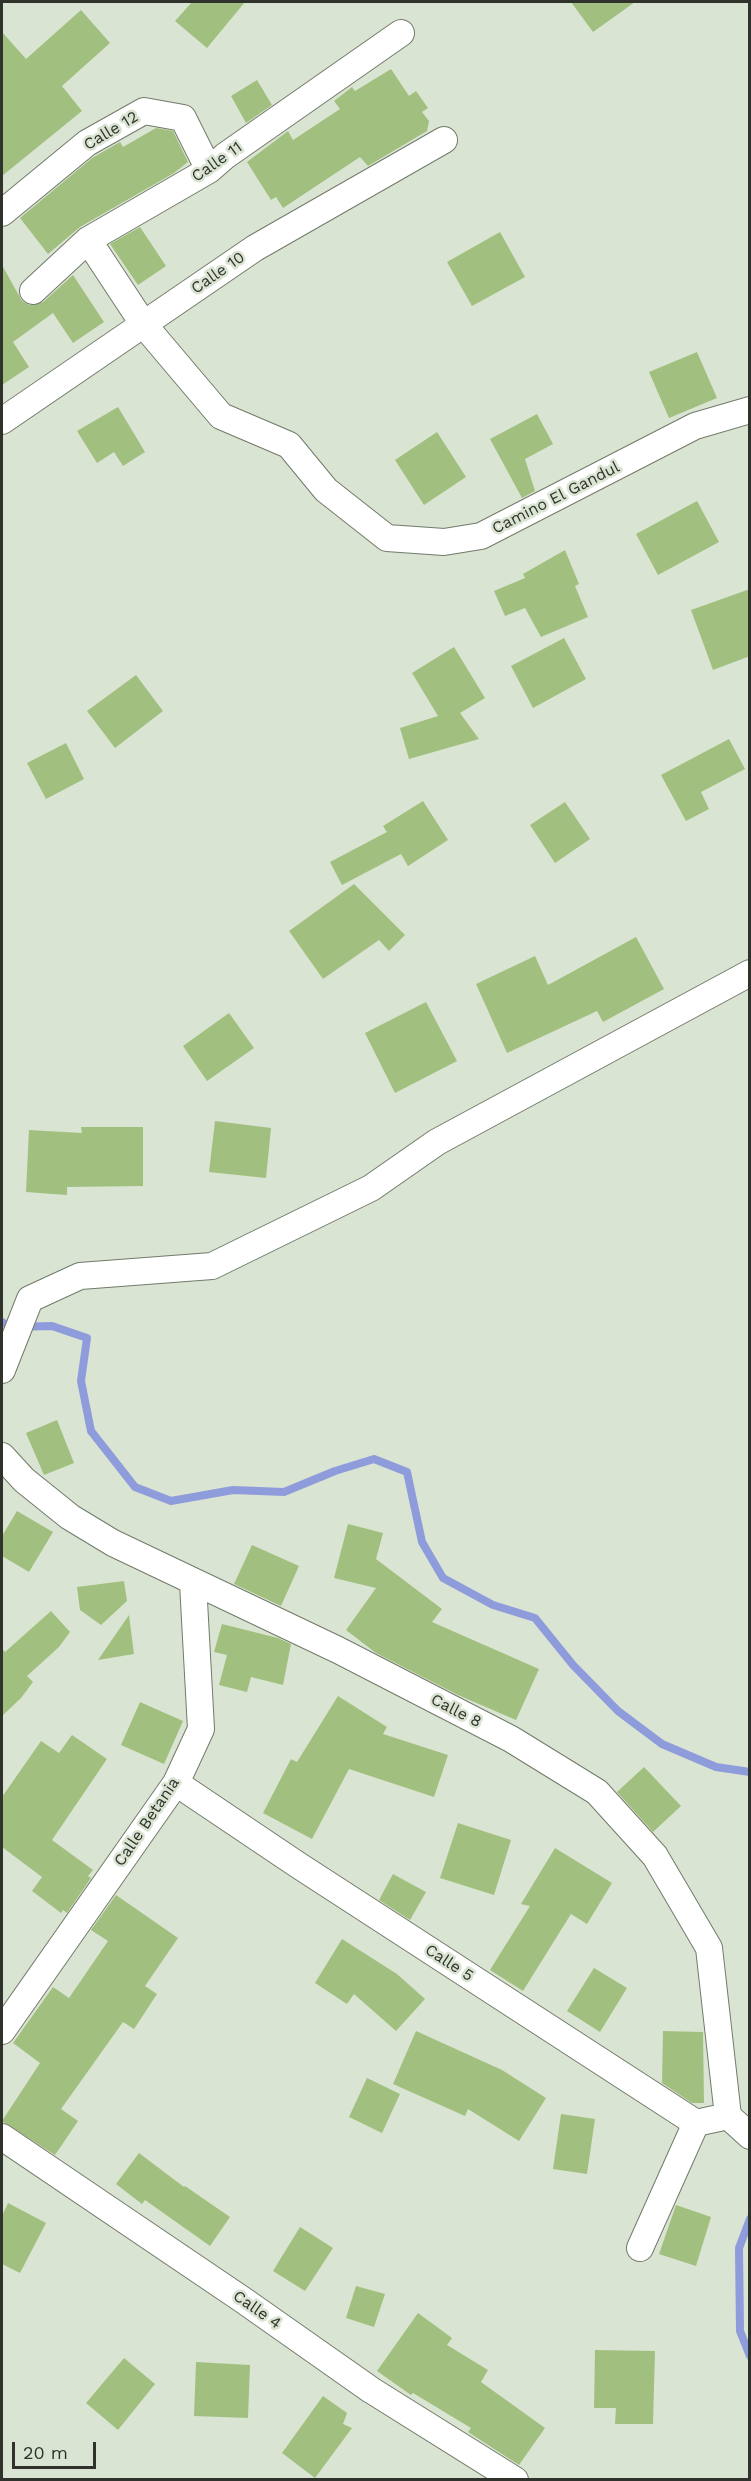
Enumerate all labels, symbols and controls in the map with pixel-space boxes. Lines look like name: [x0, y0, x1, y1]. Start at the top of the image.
street label: Calle 12: [80, 107, 142, 155]
street label: Calle 11: [188, 138, 246, 186]
street label: Calle 10: [188, 248, 248, 298]
street label: Camino El Gandul: [489, 458, 623, 538]
street label: Calle 8: [427, 1690, 485, 1732]
street label: Calle Betania: [110, 1774, 184, 1870]
street label: Calle 5: [421, 1940, 477, 1986]
street label: Calle 4: [229, 2287, 285, 2333]
scale bar: [15, 2430, 99, 2468]
text: 20 m: [23, 2442, 68, 2463]

